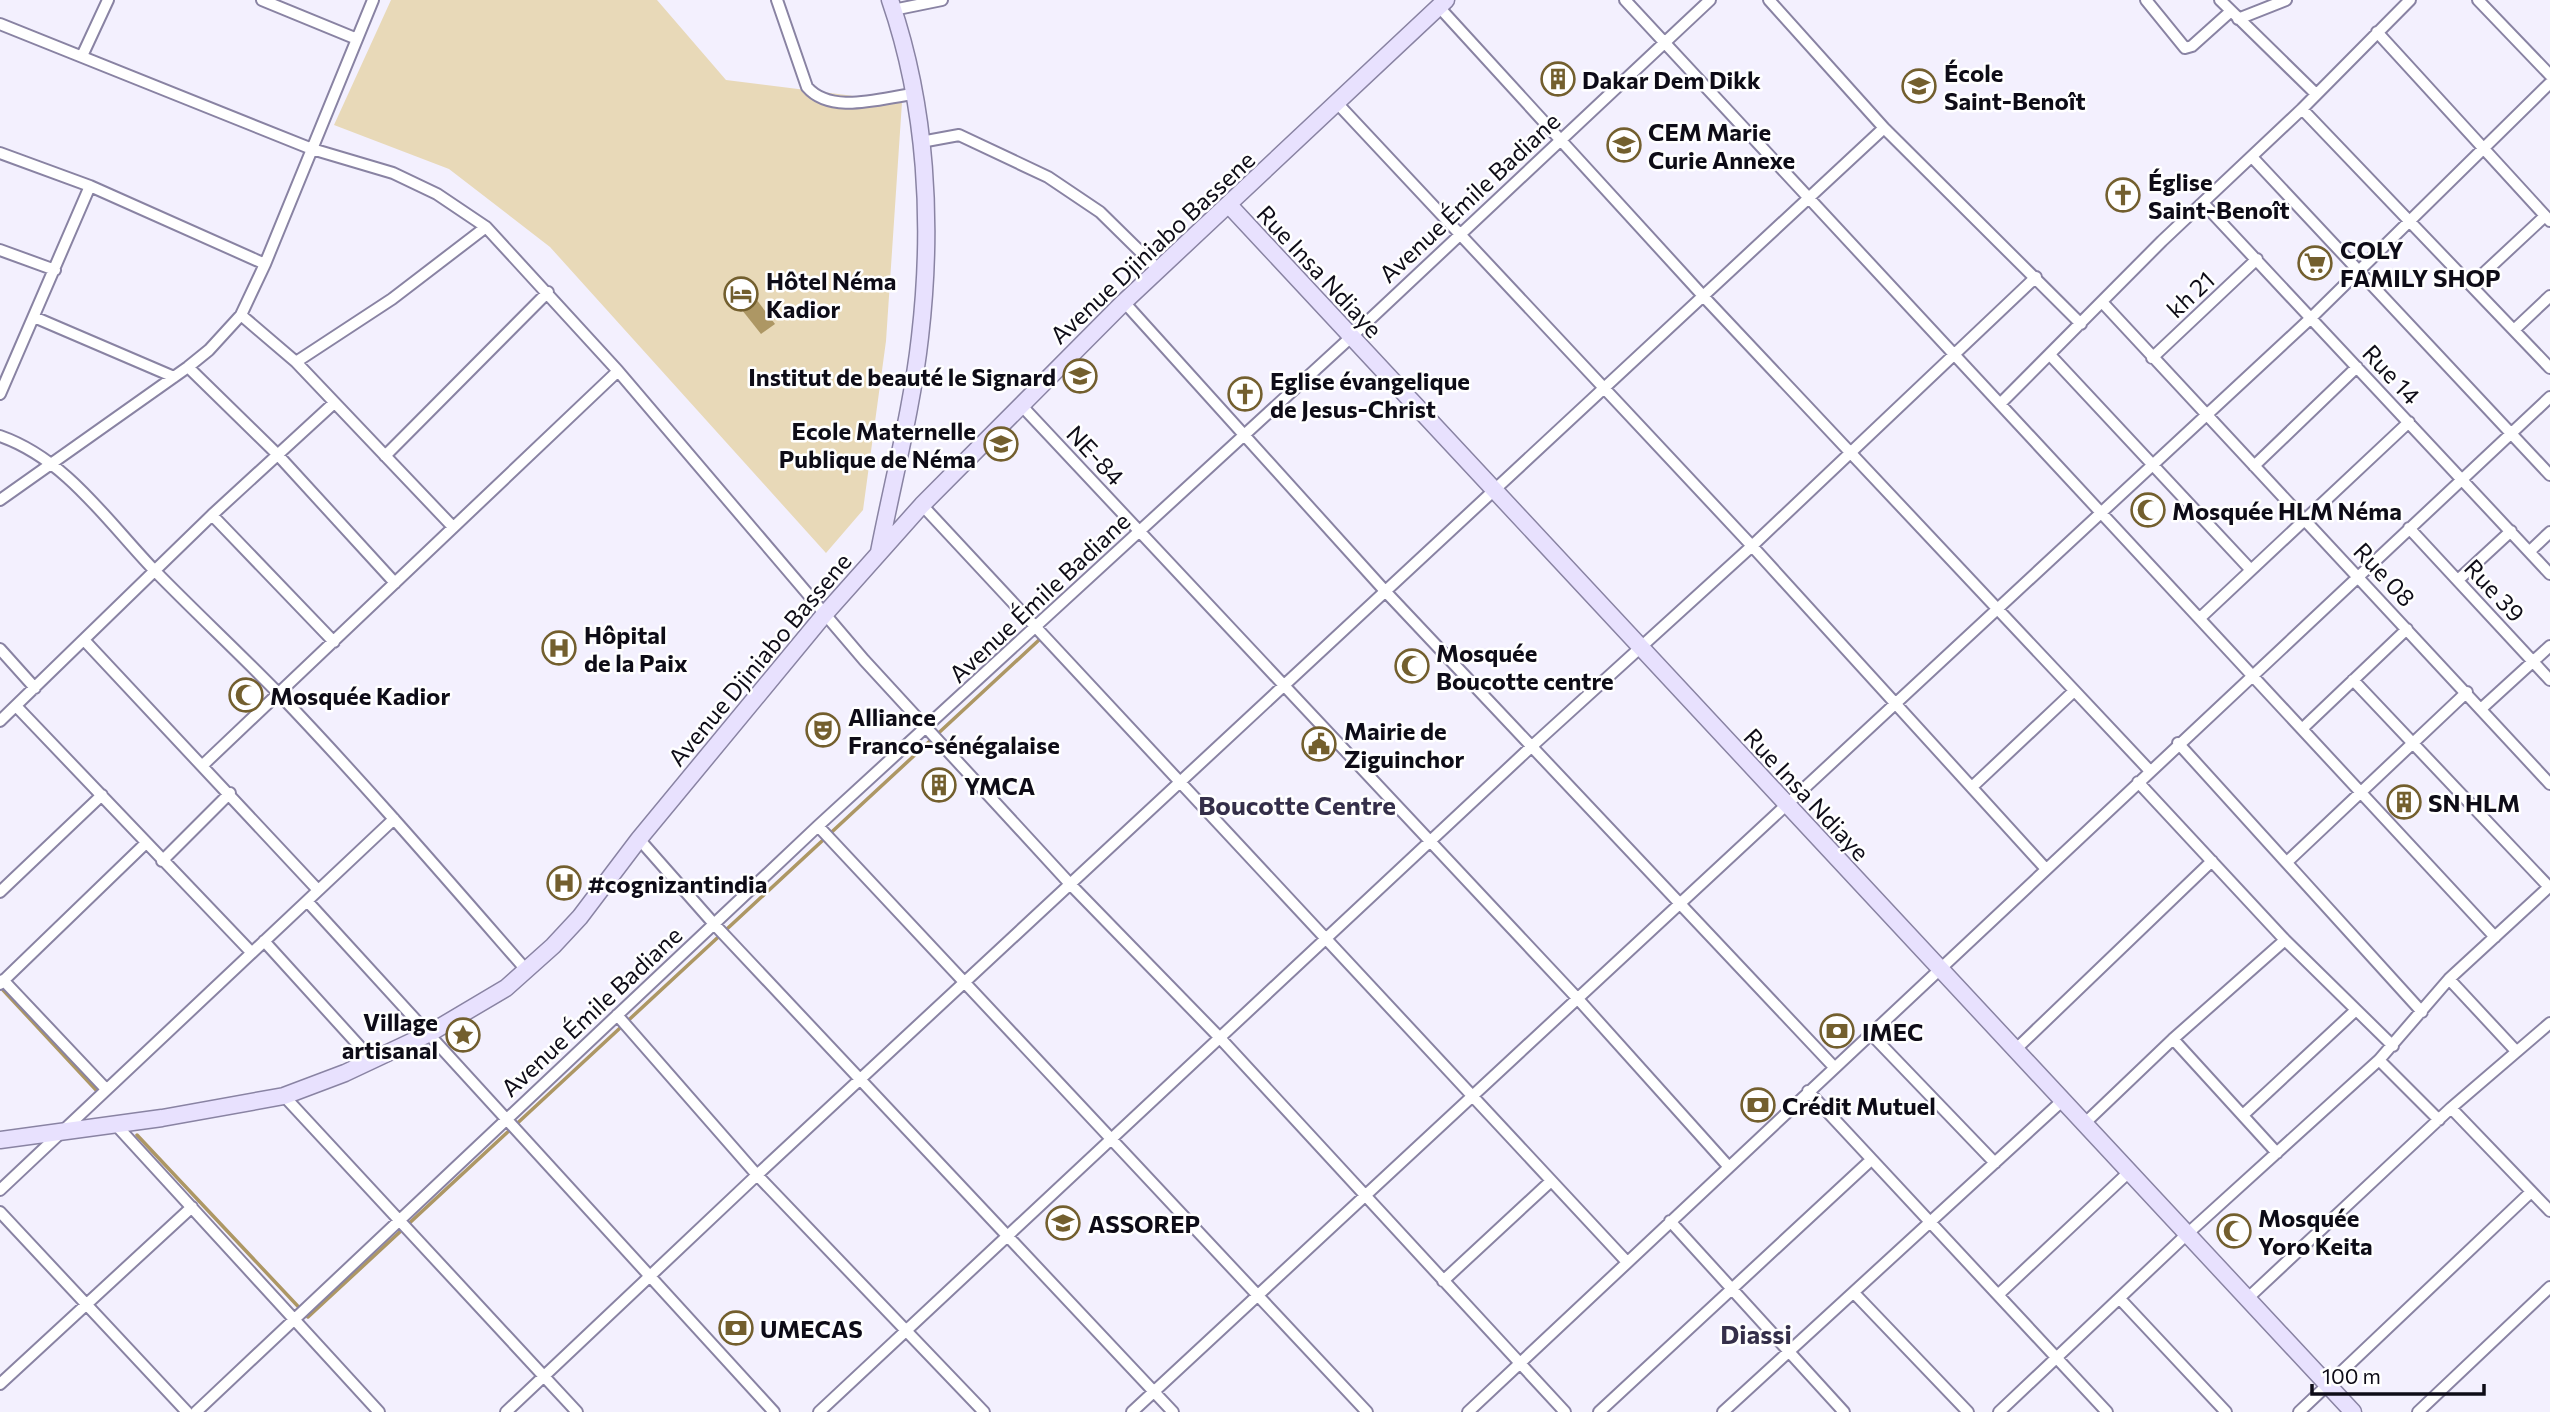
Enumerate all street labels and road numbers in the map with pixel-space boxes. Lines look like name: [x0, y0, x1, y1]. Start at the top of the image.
street label: Avenue Émile Badiane: [1373, 106, 1565, 288]
street label: Avenue Djiniabo Bassene: [1044, 145, 1260, 349]
street label: Rue Insa Ndiaye: [1251, 199, 1389, 343]
street label: kh 21: [2160, 265, 2220, 323]
street label: Rue 14: [2357, 338, 2427, 410]
street label: NE-84: [1061, 419, 1131, 491]
street label: Avenue Émile Badiane: [943, 506, 1135, 688]
street label: Rue 08: [2348, 536, 2422, 612]
street label: Avenue Djiniabo Bassene: [661, 547, 857, 771]
street label: Rue 39: [2459, 553, 2531, 627]
street label: Rue Insa Ndiaye: [1738, 722, 1876, 866]
street label: Avenue Émile Badiane: [495, 920, 687, 1102]

